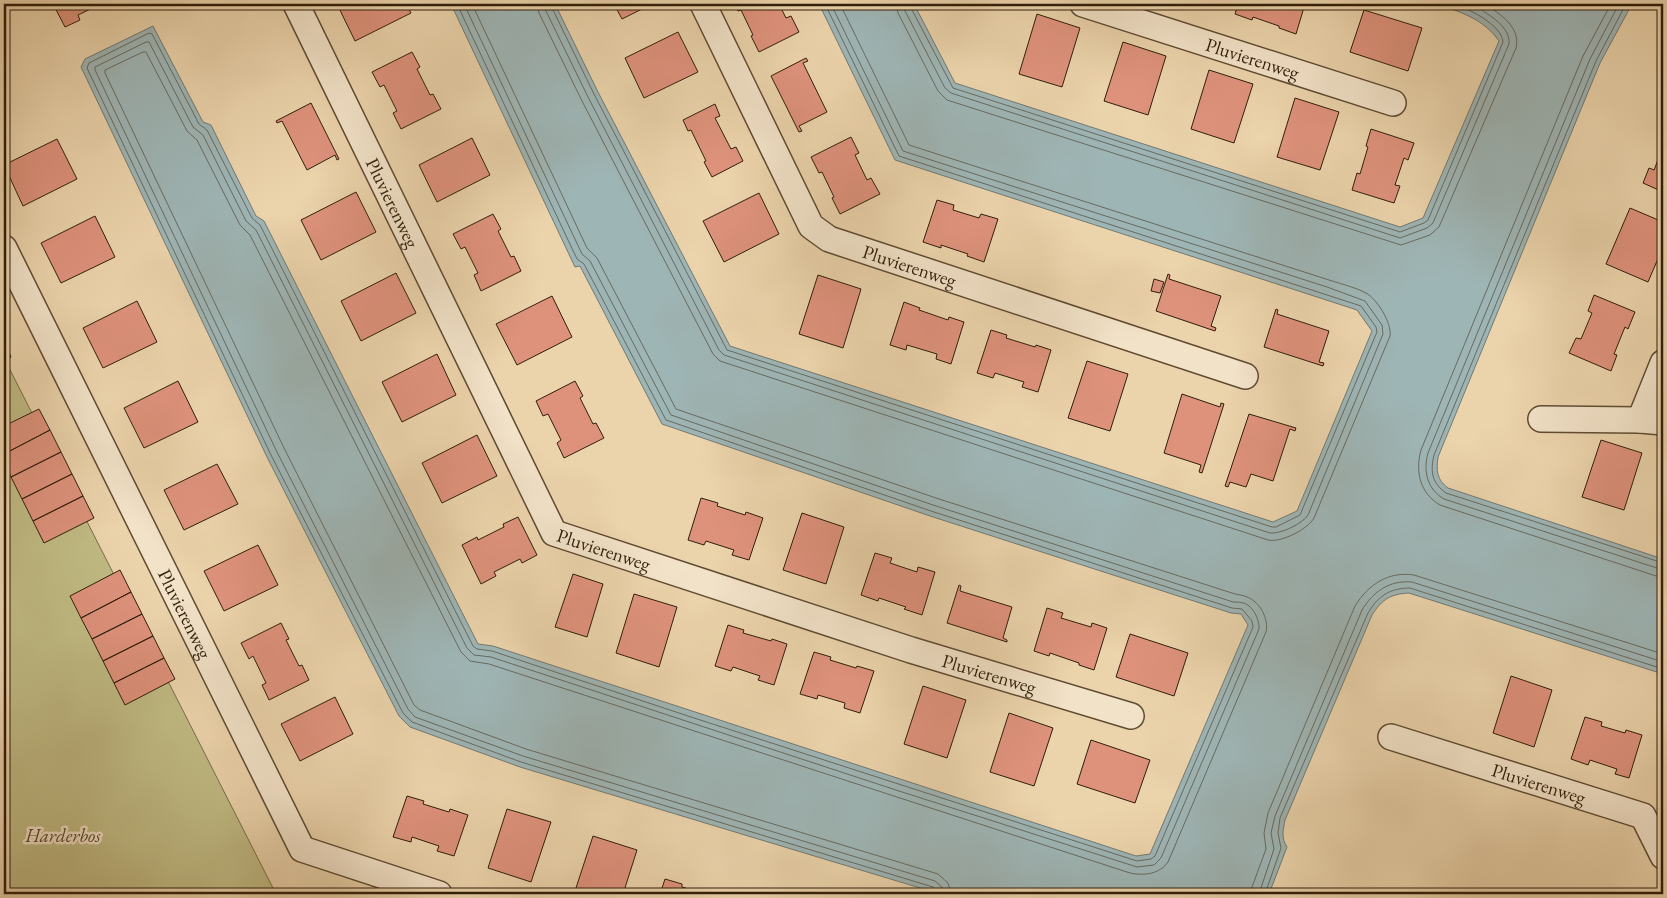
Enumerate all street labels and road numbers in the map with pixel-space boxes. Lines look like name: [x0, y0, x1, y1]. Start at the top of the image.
street label: Pluvierenweg: [1202, 32, 1303, 86]
street label: Pluvierenweg: [360, 154, 425, 253]
street label: Pluvierenweg: [859, 239, 960, 293]
street label: Pluvierenweg: [554, 523, 654, 577]
street label: Pluvierenweg: [152, 565, 218, 663]
street label: Pluvierenweg: [939, 648, 1040, 700]
street label: Pluvierenweg: [1489, 757, 1590, 811]

